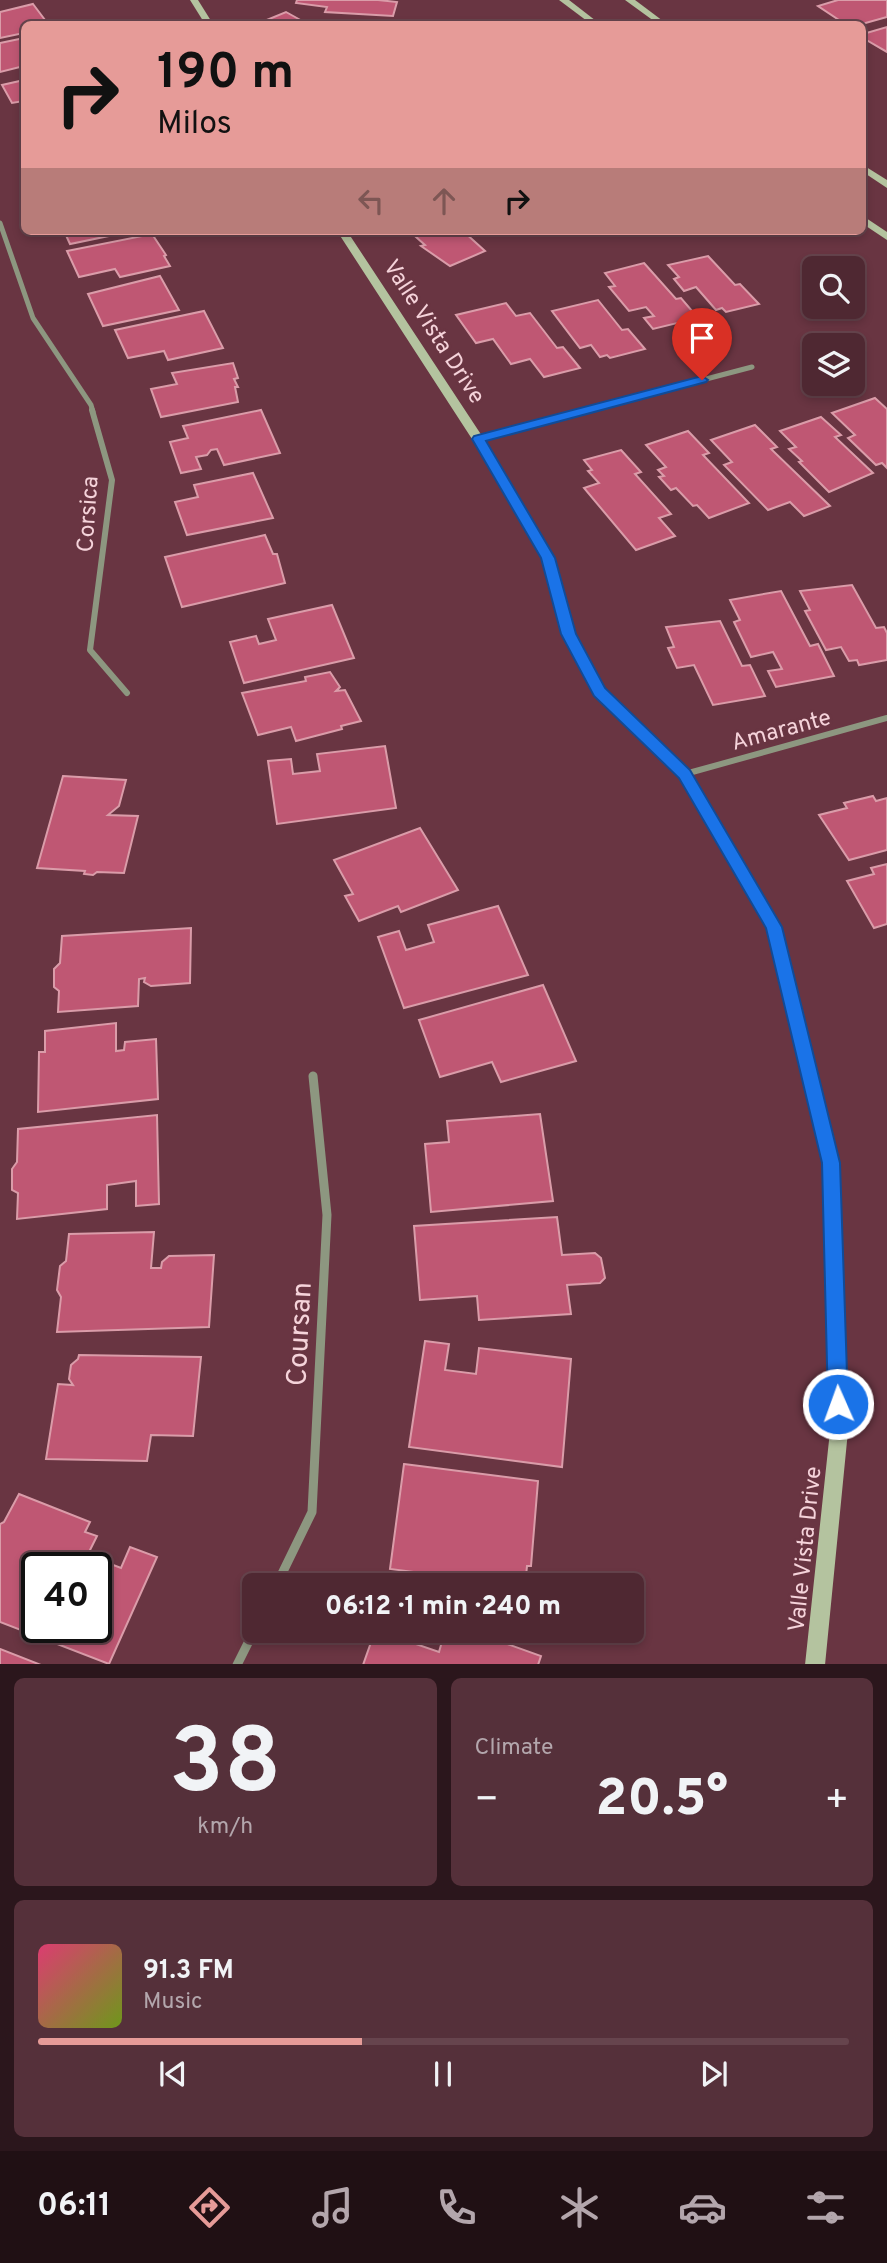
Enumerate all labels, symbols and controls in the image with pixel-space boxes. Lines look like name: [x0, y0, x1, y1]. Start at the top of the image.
text: 190 m: [157, 44, 294, 106]
icon: right: [42, 49, 133, 140]
text: Milos: [157, 105, 232, 145]
icon: left: [352, 182, 390, 220]
icon: ahead: [425, 182, 463, 220]
icon: right: [498, 182, 536, 220]
street label: Valle Vista Drive: [375, 255, 490, 410]
map controls: [802, 256, 865, 396]
button: search: [802, 256, 865, 319]
pin: [672, 308, 732, 380]
icon: arrive: [683, 319, 721, 357]
button: layers: [802, 333, 865, 396]
street label: Corsica: [72, 475, 107, 553]
street label: Amarante: [729, 704, 835, 759]
street label: Coursan: [280, 1281, 322, 1387]
position arrow: [801, 1367, 875, 1441]
street label: Valle Vista Drive: [783, 1465, 830, 1633]
speed limit sign: 40: [21, 1552, 112, 1643]
text: 06:12 · 1 min · 240 m: [325, 1591, 561, 1624]
text: 38: [169, 1710, 281, 1825]
text: Climate: [475, 1734, 553, 1763]
text: 20.5°: [595, 1768, 728, 1834]
text: −: [475, 1777, 499, 1826]
text: +: [824, 1777, 849, 1826]
text: km/h: [197, 1813, 253, 1842]
text: 91.3 FM: [143, 1955, 234, 1988]
text: Music: [143, 1988, 203, 2017]
icon: previous: [154, 2055, 192, 2093]
icon: pause: [424, 2055, 462, 2093]
icon: next: [695, 2055, 733, 2093]
icon: directions: [185, 2183, 234, 2232]
icon: music: [308, 2183, 357, 2232]
icon: phone: [432, 2183, 481, 2232]
icon: climate: [555, 2183, 604, 2232]
icon: car: [678, 2183, 727, 2232]
icon: filters: [801, 2183, 850, 2232]
text: 06:11: [37, 2187, 111, 2227]

